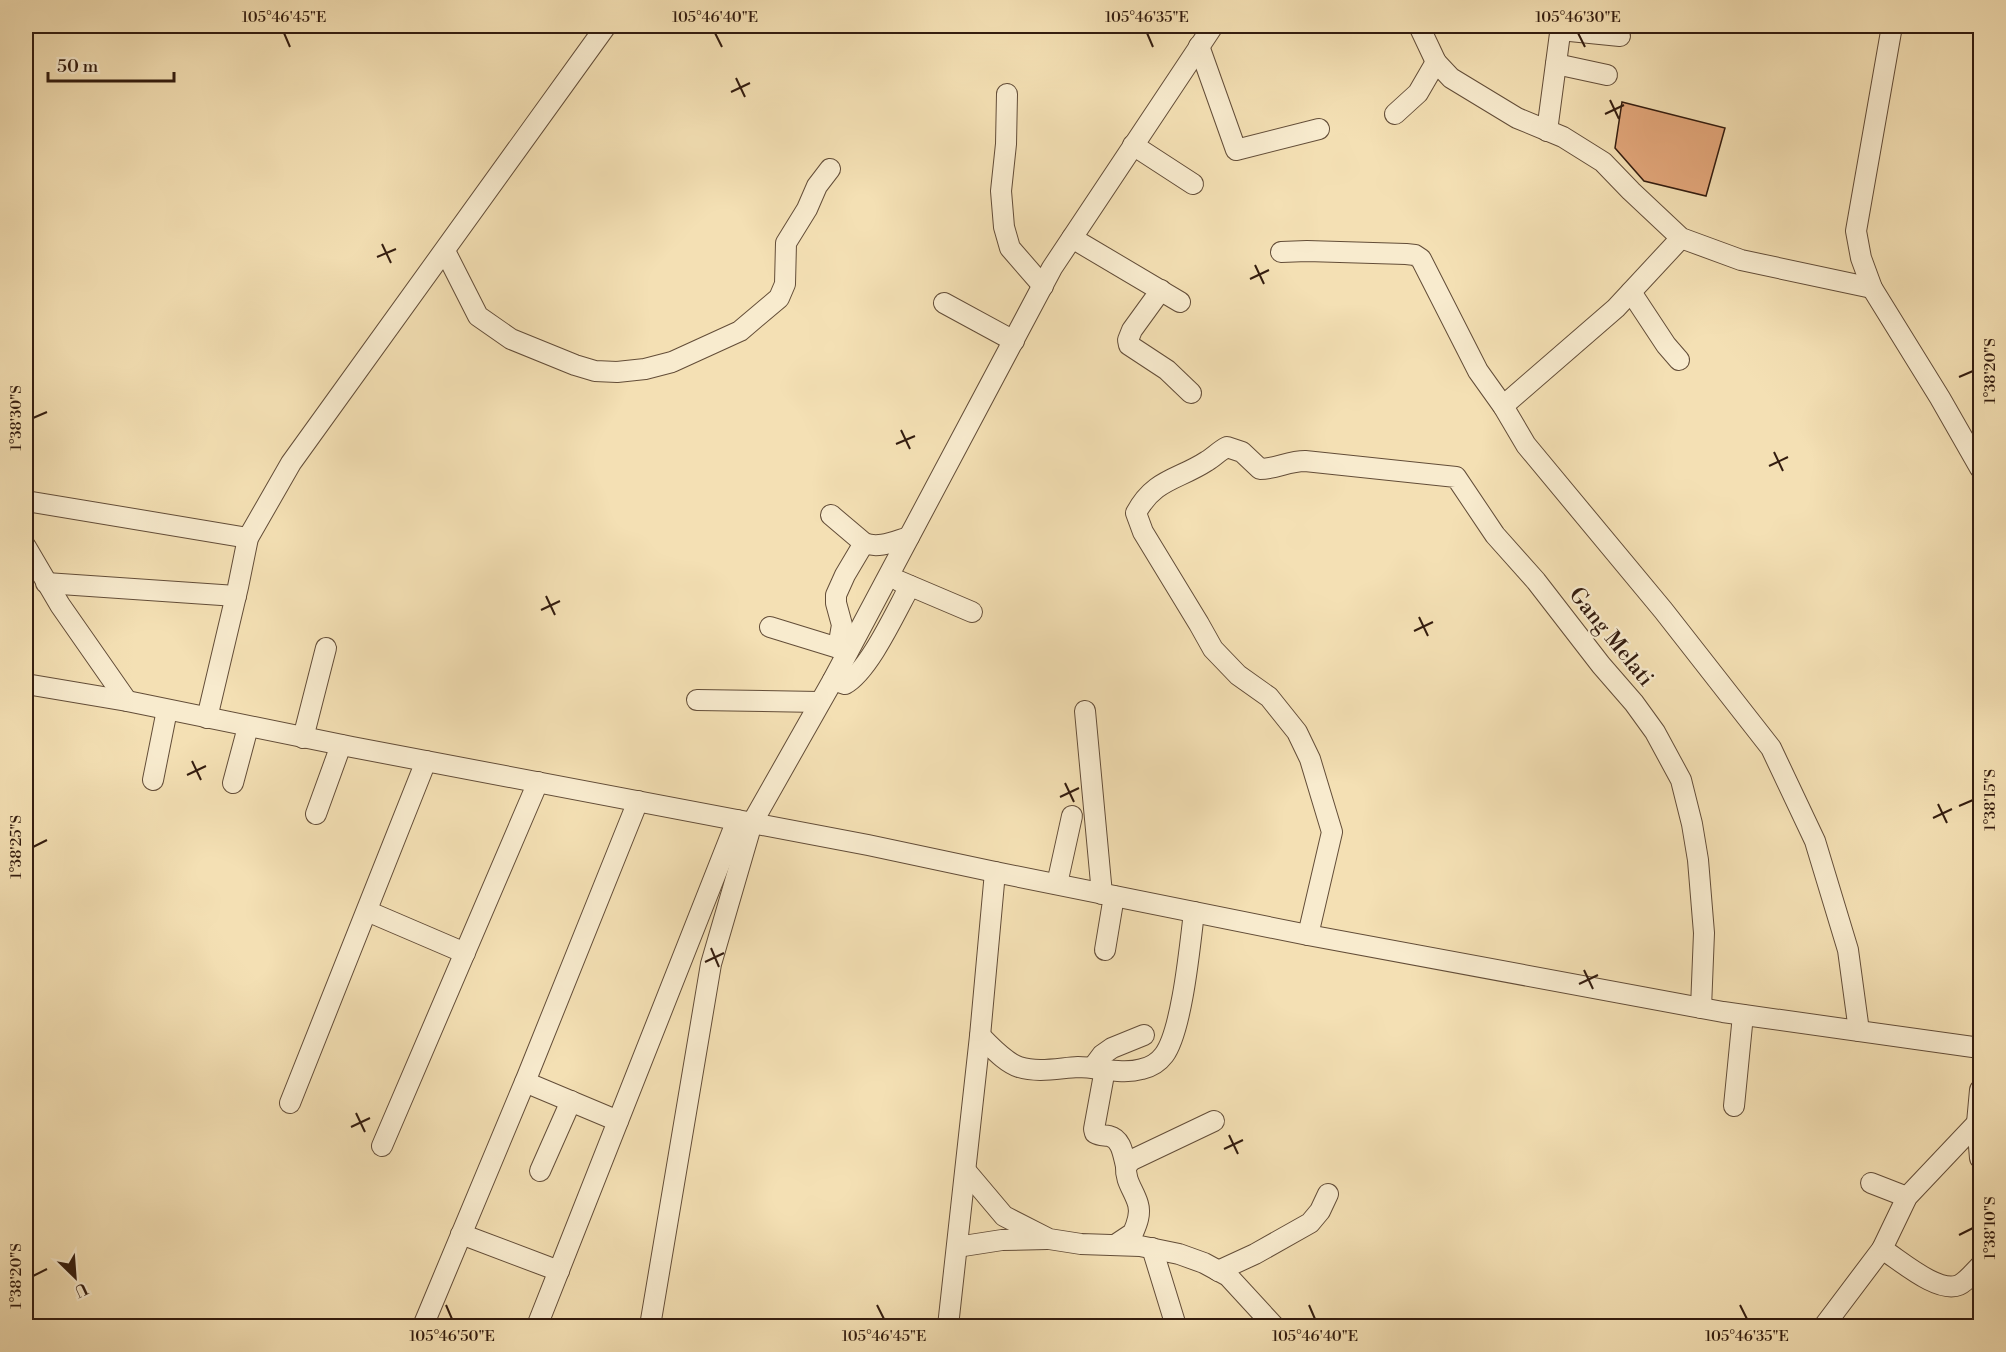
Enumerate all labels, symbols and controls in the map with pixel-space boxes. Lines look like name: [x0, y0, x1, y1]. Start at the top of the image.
text: 105°46'45"E: [242, 8, 326, 27]
text: 105°46'40"E: [672, 8, 758, 27]
text: 105°46'35"E: [1105, 8, 1189, 27]
text: 105°46'30"E: [1535, 8, 1621, 27]
scale bar: [48, 45, 174, 83]
text: 50 m: [57, 55, 99, 78]
text: 1°38'20"S: [1981, 338, 2000, 404]
text: 1°38'30"S: [7, 385, 26, 451]
street label: Gang Melati: [1563, 582, 1659, 692]
text: 1°38'15"S: [1981, 769, 2000, 831]
text: 1°38'25"S: [7, 815, 26, 879]
text: 1°38'10"S: [1981, 1196, 2000, 1260]
text: 1°38'20"S: [7, 1243, 26, 1309]
north arrow: [45, 1247, 105, 1307]
text: U: [71, 1278, 91, 1302]
text: 105°46'50"E: [409, 1327, 495, 1346]
text: 105°46'45"E: [842, 1327, 926, 1346]
text: 105°46'40"E: [1272, 1327, 1358, 1346]
text: 105°46'35"E: [1705, 1327, 1789, 1346]

